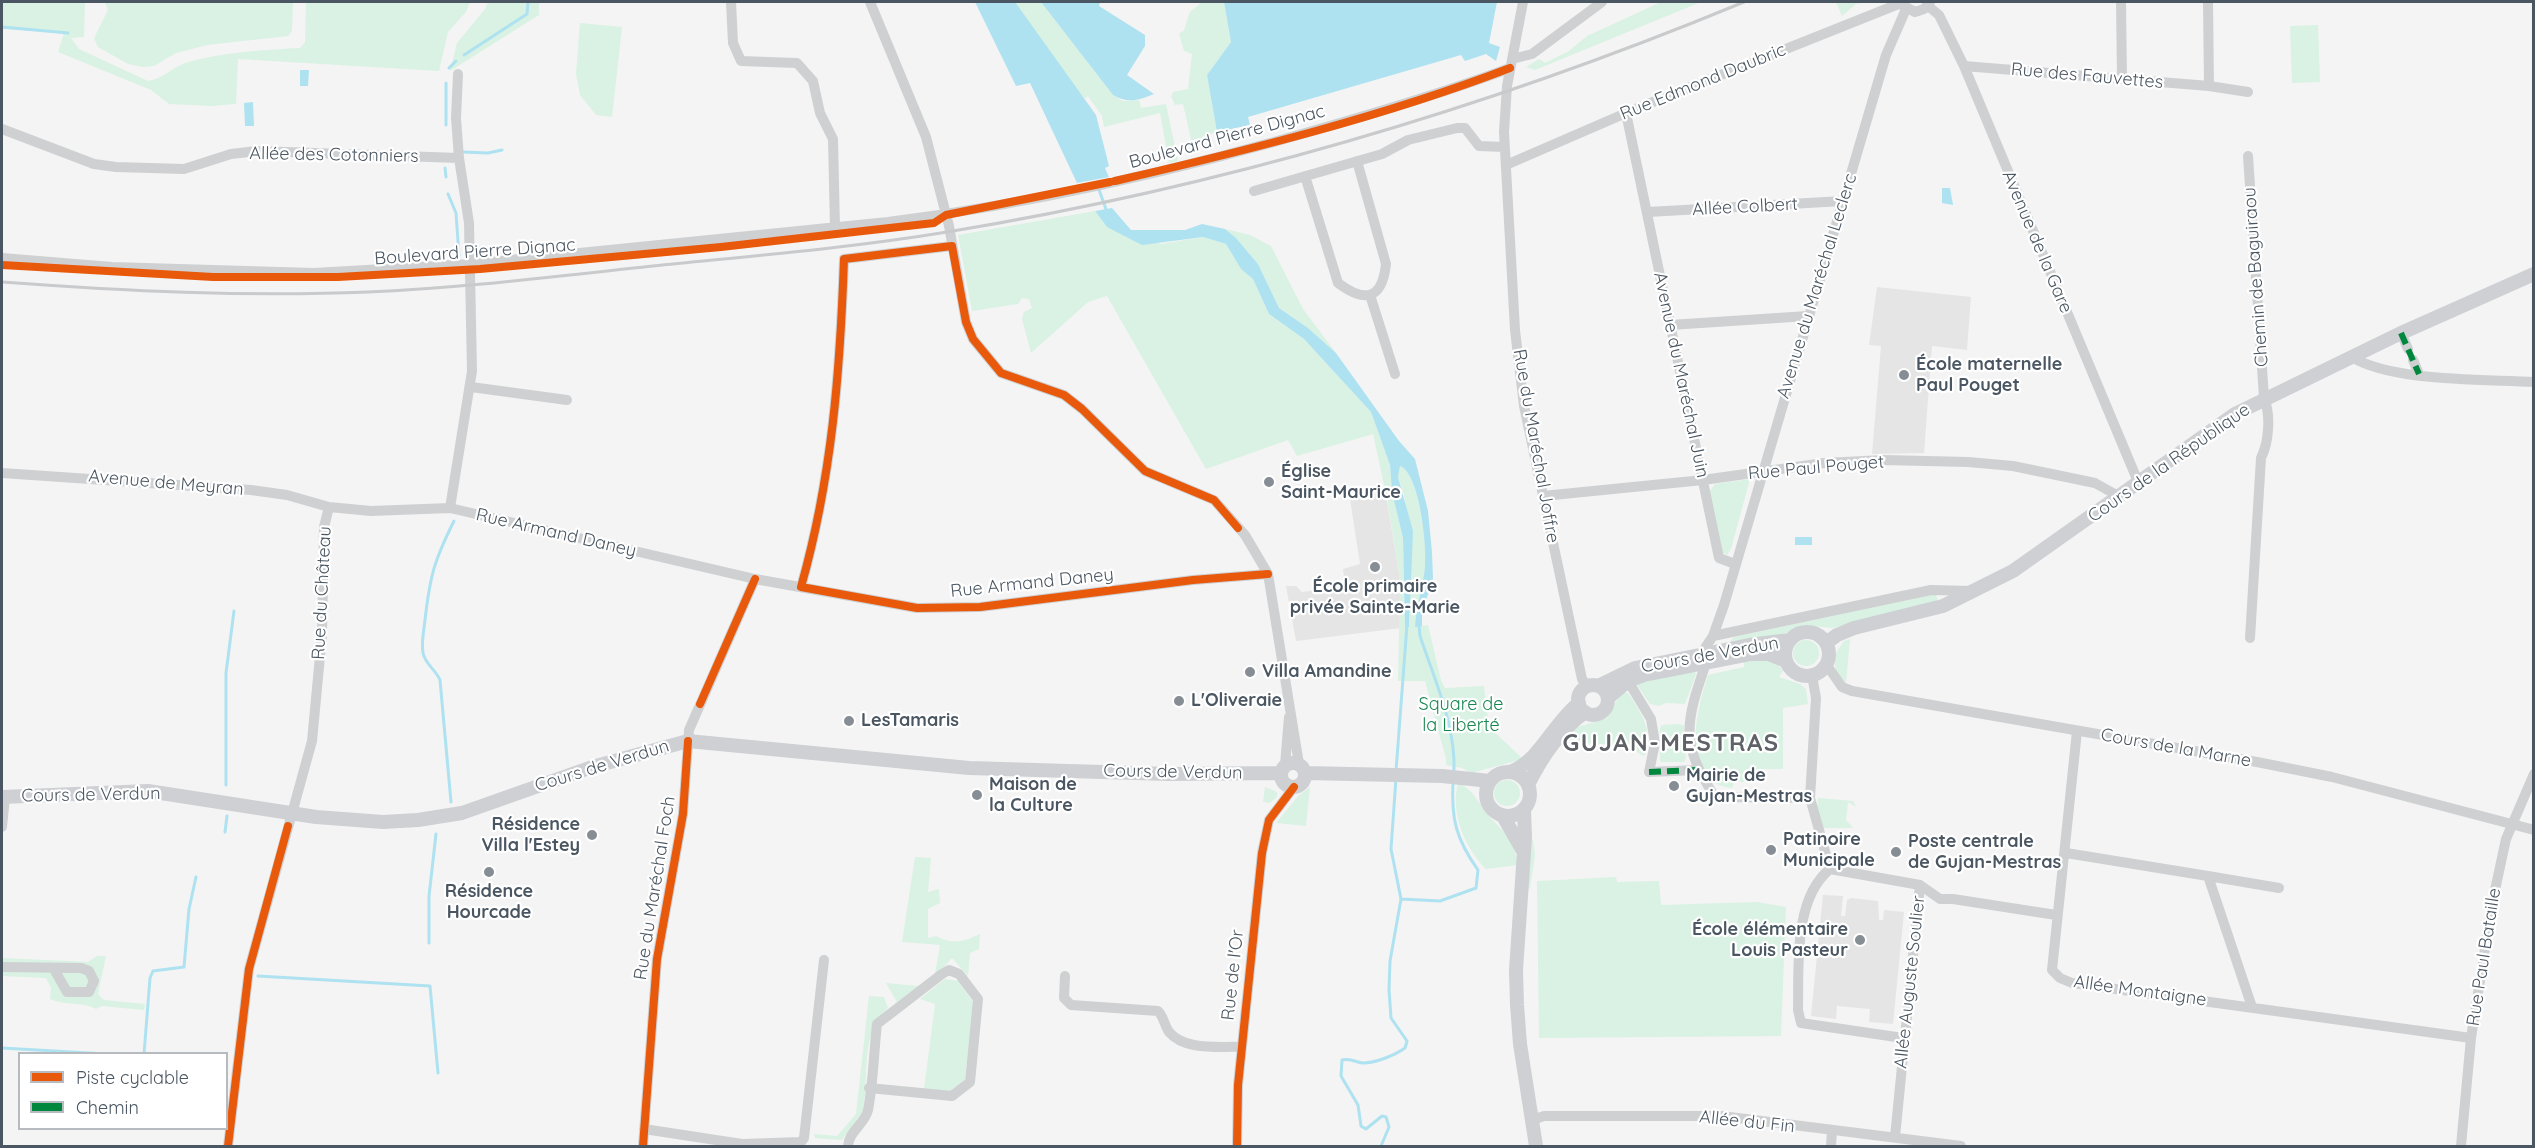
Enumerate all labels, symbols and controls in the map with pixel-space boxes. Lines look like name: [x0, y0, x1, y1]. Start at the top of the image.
street label: Rue Edmond Daubric: [1617, 39, 1789, 125]
street label: Rue des Fauvettes: [2010, 59, 2164, 93]
street label: Boulevard Pierre Dignac: [1127, 100, 1327, 174]
street label: Allée des Cotonniers: [249, 143, 419, 167]
street label: Avenue de la Gare: [1997, 167, 2077, 317]
street label: Avenue du Maréchal Leclerc: [1772, 171, 1862, 401]
street label: Chemin de Baguiraou: [2239, 186, 2273, 368]
street label: Allée Colbert: [1692, 193, 1798, 221]
street label: Boulevard Pierre Dignac: [374, 234, 576, 270]
street label: Avenue du Maréchal Juin: [1649, 270, 1713, 480]
street label: Rue du Maréchal Joffre: [1508, 347, 1564, 545]
place label: École maternelle Paul Pouget: [1916, 354, 2062, 397]
marker: École maternelle Paul Pouget: [1897, 368, 1911, 382]
street label: Cours de la République: [2084, 399, 2254, 527]
street label: Rue Paul Pouget: [1747, 451, 1885, 485]
place label: Église Saint-Maurice: [1281, 461, 1401, 504]
street label: Avenue de Meyran: [88, 465, 244, 501]
marker: Église Saint-Maurice: [1262, 475, 1276, 489]
street label: Rue Armand Daney: [474, 504, 638, 562]
street label: Rue du Château: [308, 526, 336, 660]
marker: École primaire privée Sainte-Marie: [1368, 560, 1382, 574]
street label: Rue Armand Daney: [949, 564, 1115, 602]
place label: École primaire privée Sainte-Marie: [1290, 576, 1460, 618]
street label: Cours de Verdun: [1640, 632, 1780, 678]
place label: Villa Amandine: [1262, 661, 1392, 683]
marker: Villa Amandine: [1243, 665, 1257, 679]
place label: L'Oliveraie: [1191, 690, 1282, 712]
marker: L'Oliveraie: [1172, 694, 1186, 708]
park label: Square de la Liberté: [1419, 694, 1503, 736]
place label: LesTamaris: [861, 710, 959, 732]
marker: LesTamaris: [842, 714, 856, 728]
street label: Cours de la Marne: [2099, 724, 2253, 772]
district label: GUJAN-MESTRAS: [1562, 730, 1780, 758]
street label: Cours de Verdun: [532, 735, 672, 797]
street label: Cours de Verdun: [1103, 760, 1243, 784]
place label: Mairie de Gujan-Mestras: [1686, 765, 1812, 808]
place label: Maison de la Culture: [989, 774, 1077, 816]
marker: Mairie de Gujan-Mestras: [1667, 779, 1681, 793]
street label: Cours de Verdun: [21, 783, 161, 807]
marker: Maison de la Culture: [970, 788, 984, 802]
street label: Rue du Maréchal Foch: [630, 795, 680, 981]
place label: Résidence Villa l'Estey: [481, 814, 580, 856]
marker: Résidence Villa l'Estey: [585, 828, 599, 842]
place label: Patinoire Municipale: [1783, 829, 1875, 872]
place label: Poste centrale de Gujan-Mestras: [1908, 831, 2061, 874]
marker: Patinoire Municipale: [1764, 843, 1778, 857]
marker: Poste centrale de Gujan-Mestras: [1889, 845, 1903, 859]
marker: Résidence Hourcade: [482, 865, 496, 879]
place label: Résidence Hourcade: [445, 881, 533, 924]
street label: Rue Paul Bataille: [2462, 886, 2506, 1028]
street label: Allée Auguste Soulier: [1890, 894, 1930, 1070]
place label: École élémentaire Louis Pasteur: [1692, 919, 1848, 962]
street label: Rue de l'Or: [1217, 928, 1249, 1022]
marker: École élémentaire Louis Pasteur: [1853, 933, 1867, 947]
street label: Allée Montaigne: [2072, 971, 2208, 1011]
legend: [18, 1052, 228, 1130]
text: Piste cyclable: [76, 1066, 189, 1089]
text: Chemin: [76, 1096, 139, 1119]
street label: Allée du Fin: [1698, 1106, 1796, 1138]

